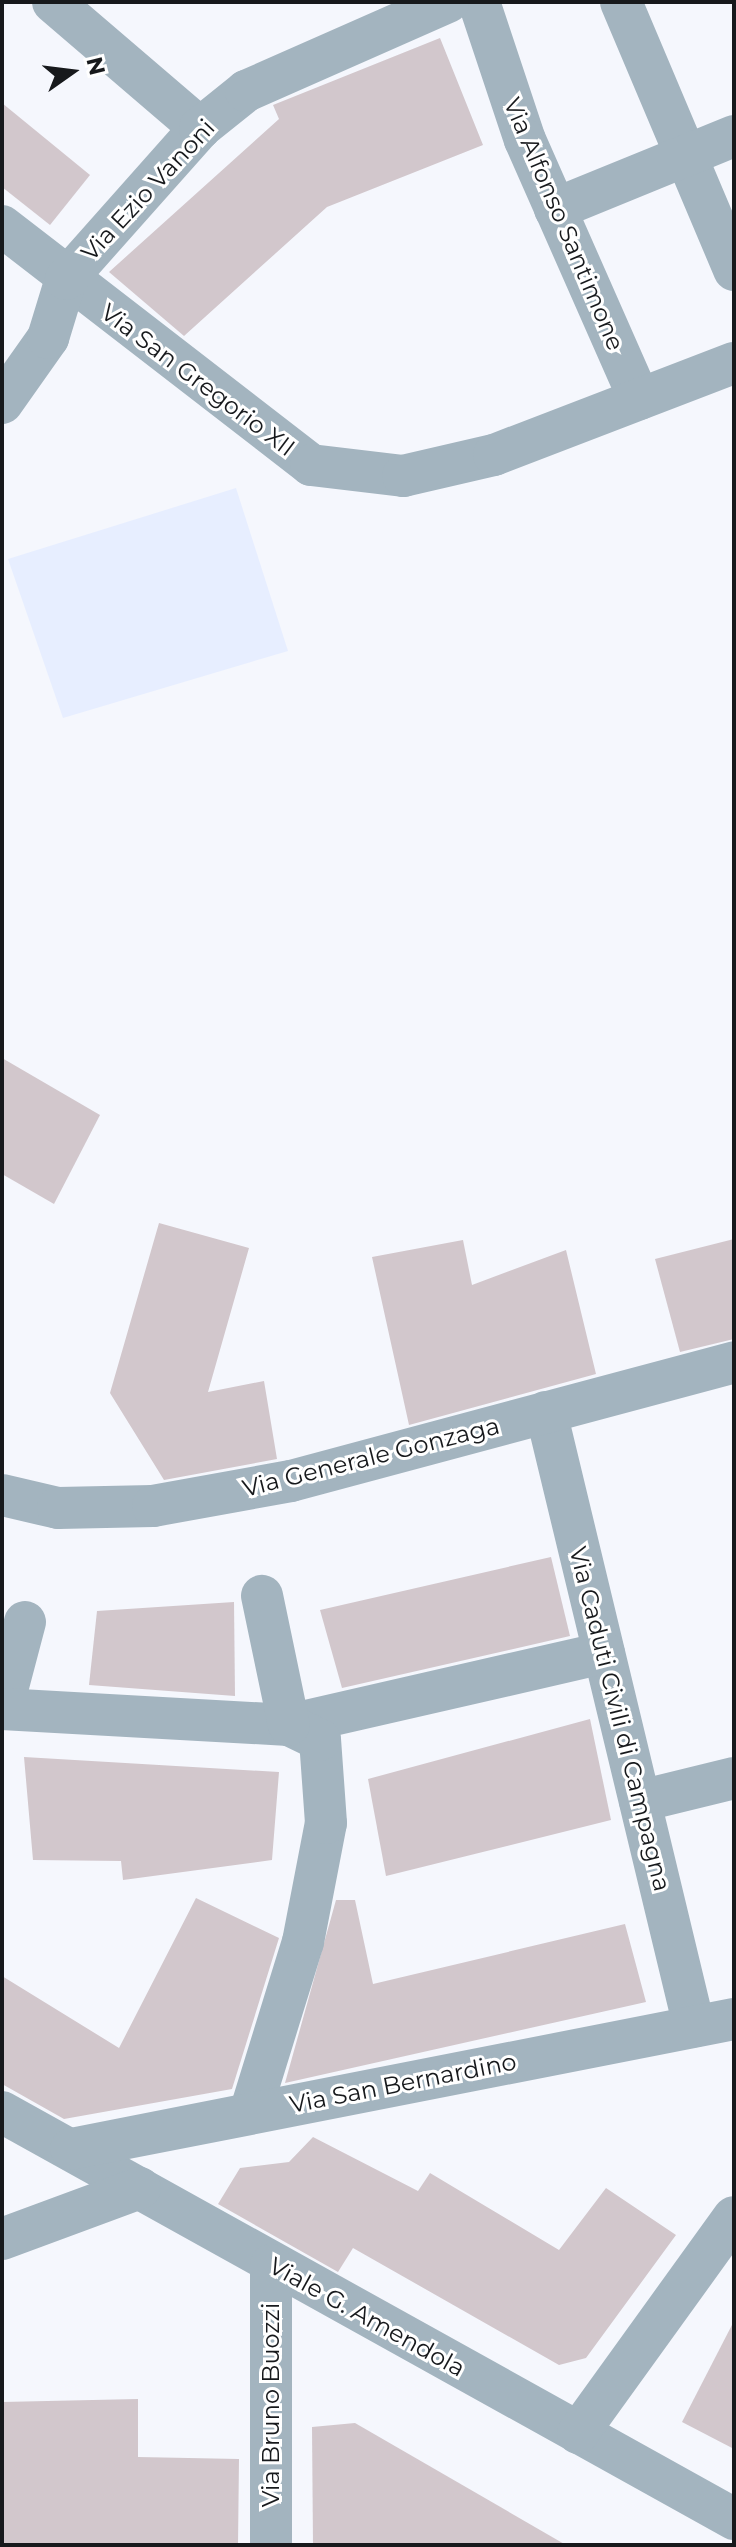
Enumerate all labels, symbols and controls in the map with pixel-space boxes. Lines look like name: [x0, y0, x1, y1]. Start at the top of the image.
north arrow: [32, 32, 112, 112]
text: N: [81, 54, 111, 78]
street label: Via Alfonso Santimone: [498, 93, 630, 355]
street label: Via Ezio Vanoni: [75, 113, 221, 267]
street label: Via San Gregorio XII: [95, 298, 301, 462]
street label: Via Generale Gonzaga: [239, 1411, 503, 1503]
street label: Via Caduti Civili di Campagna: [563, 1544, 677, 1894]
street label: Via San Bernardino: [287, 2047, 519, 2119]
street label: Viale G. Amendola: [264, 2251, 470, 2383]
street label: Via Bruno Buozzi: [257, 2303, 285, 2507]

